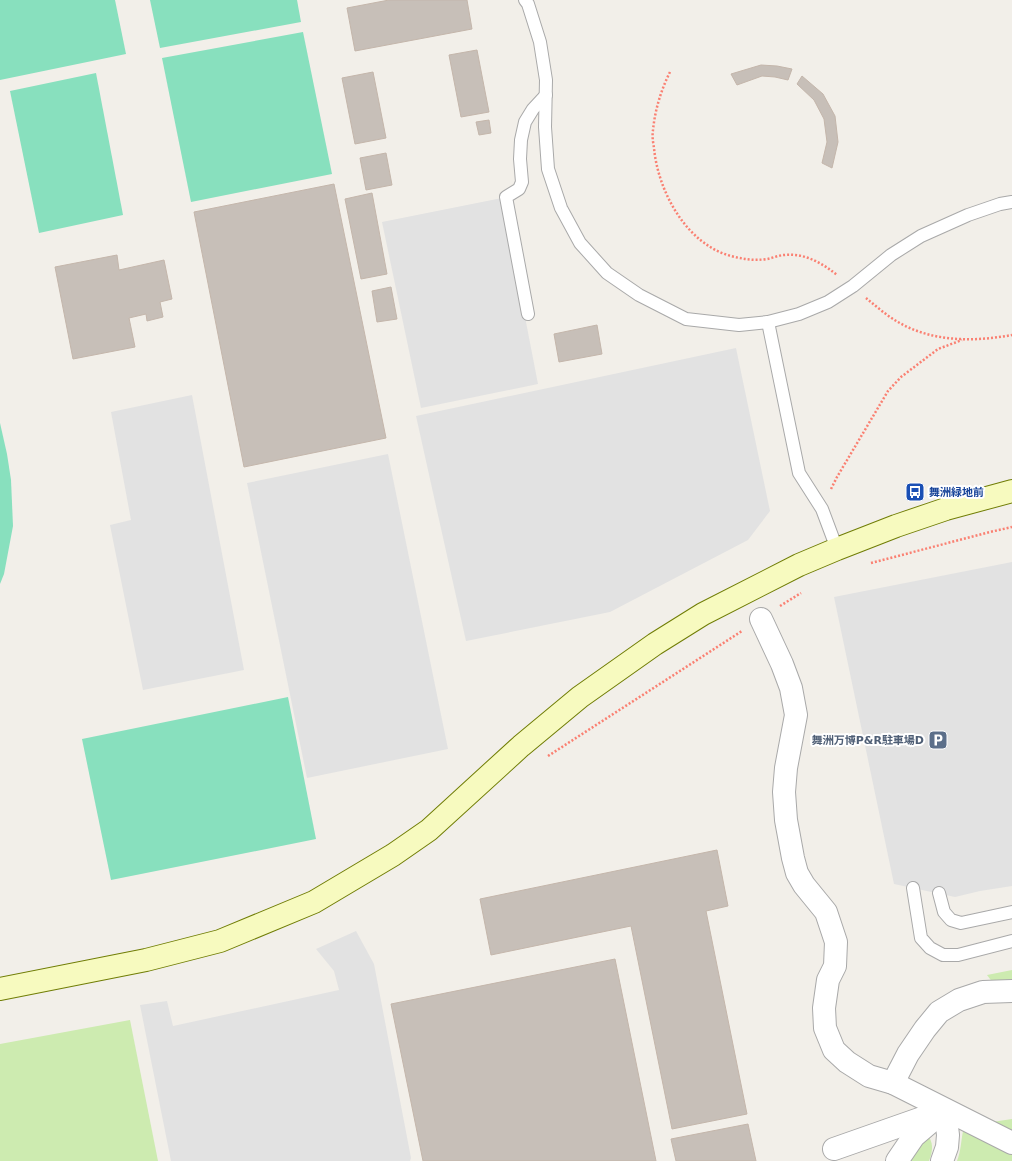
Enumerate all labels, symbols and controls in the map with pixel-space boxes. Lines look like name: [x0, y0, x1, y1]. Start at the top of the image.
bus stop icon: 舞洲緑地前: [904, 481, 926, 503]
place label: 舞洲緑地前: [929, 486, 984, 499]
parking icon: 舞洲万博P&R駐車場D: [927, 729, 949, 751]
place label: 舞洲万博P&R駐車場D: [812, 734, 924, 747]

